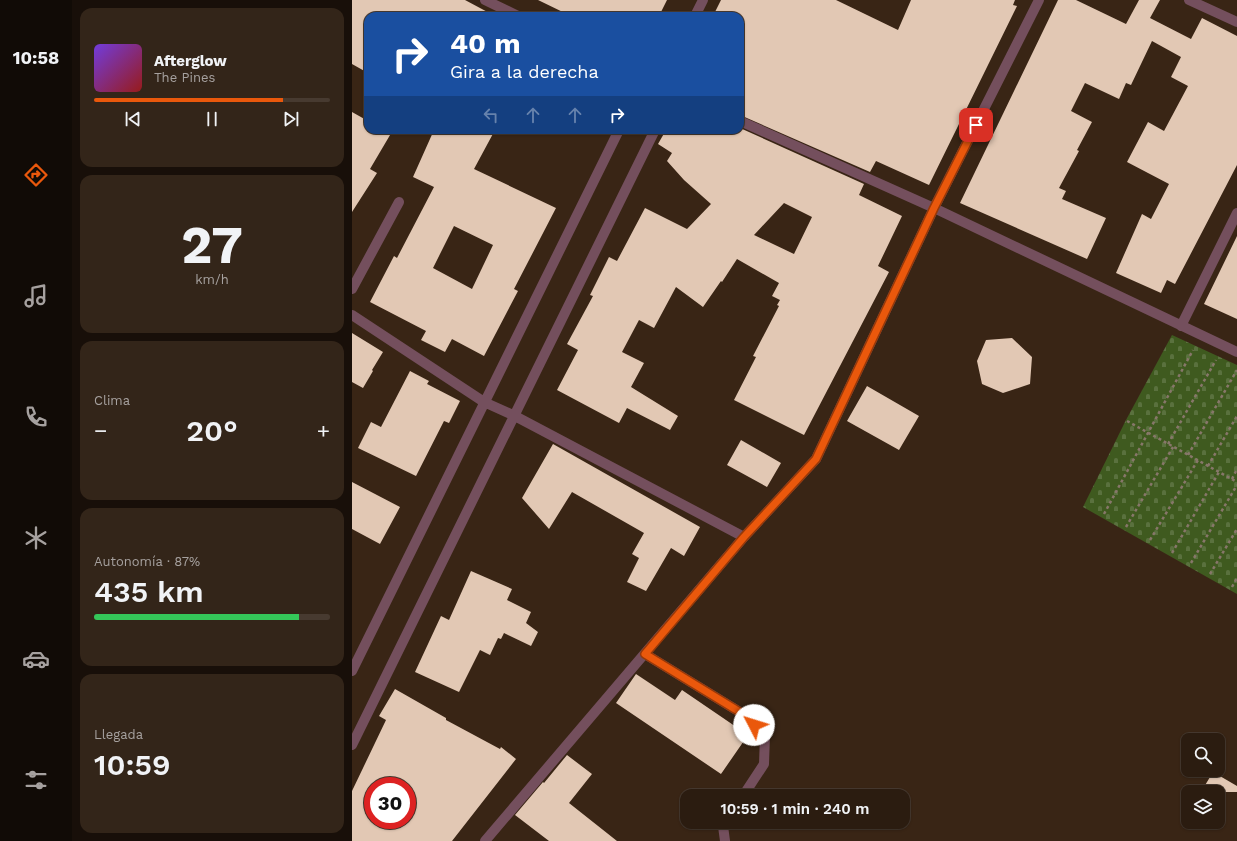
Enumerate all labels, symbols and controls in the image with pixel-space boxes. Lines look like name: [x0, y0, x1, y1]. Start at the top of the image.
text: 40 m: [450, 27, 520, 60]
icon: right: [384, 28, 436, 80]
text: 10:58: [13, 47, 59, 68]
text: Afterglow: [154, 52, 227, 70]
text: Gira a la derecha: [450, 61, 599, 82]
text: The Pines: [154, 70, 215, 85]
icon: left: [480, 104, 502, 126]
icon: ahead: [522, 104, 544, 126]
icon: ahead: [564, 104, 586, 126]
icon: right: [606, 104, 628, 126]
icon: previous: [122, 108, 144, 130]
icon: pause: [201, 108, 223, 130]
icon: next: [280, 108, 302, 130]
pin: [959, 108, 993, 142]
icon: arrive: [965, 114, 987, 136]
icon: directions: [22, 161, 50, 189]
text: 27: [181, 215, 243, 276]
text: km/h: [195, 272, 229, 287]
icon: music: [22, 282, 50, 310]
text: Clima: [94, 393, 130, 408]
icon: phone: [22, 403, 50, 431]
text: 20°: [186, 413, 238, 448]
text: −: [94, 418, 107, 443]
text: +: [317, 418, 330, 443]
icon: climate: [22, 524, 50, 552]
text: Autonomía · 87%: [94, 554, 200, 569]
text: 435 km: [94, 574, 204, 609]
icon: car: [22, 645, 50, 673]
position arrow: [733, 704, 775, 746]
text: Llegada: [94, 727, 143, 742]
map controls: [1181, 733, 1225, 829]
button: search: [1181, 733, 1225, 777]
text: 10:59: [94, 747, 171, 782]
icon: filters: [22, 766, 50, 794]
speed limit sign: 30: [364, 777, 416, 829]
button: layers: [1181, 785, 1225, 829]
text: 10:59 · 1 min · 240 m: [720, 800, 870, 818]

